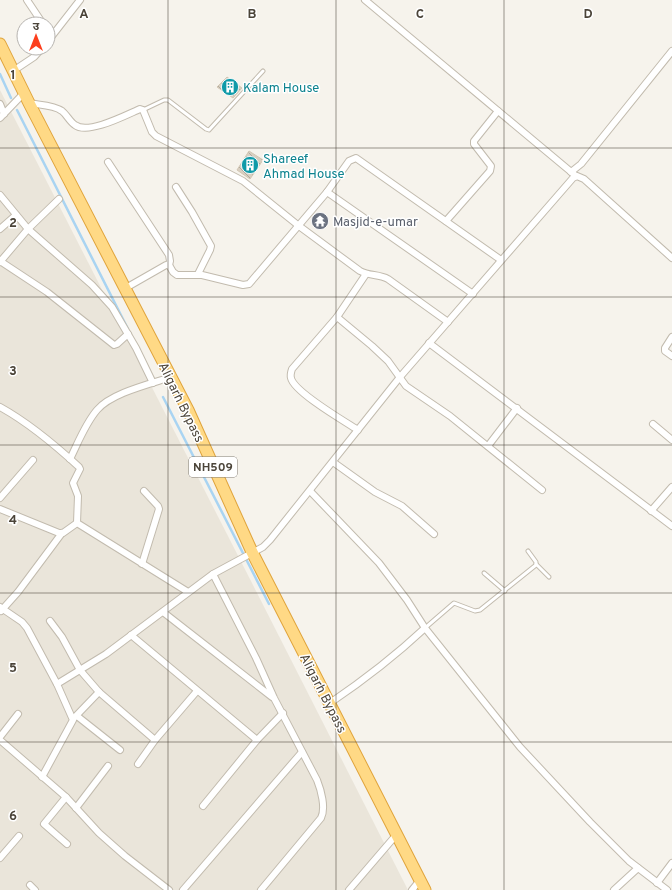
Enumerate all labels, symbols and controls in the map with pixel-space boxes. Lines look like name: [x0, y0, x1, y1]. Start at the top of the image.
text: A: [79, 7, 89, 23]
text: B: [248, 7, 257, 23]
text: C: [416, 7, 424, 23]
text: D: [583, 7, 593, 23]
north arrow: [16, 16, 56, 56]
text: उ: [33, 20, 40, 34]
text: 1: [10, 68, 16, 84]
building icon: Kalam House: [220, 77, 240, 97]
place label: Kalam House: [243, 81, 319, 97]
place label: Shareef Ahmad House: [263, 152, 344, 183]
building icon: Shareef Ahmad House: [240, 155, 260, 175]
temple icon: Masjid-e-umar: [310, 211, 330, 231]
place label: Masjid-e-umar: [333, 215, 418, 231]
text: 2: [9, 216, 17, 232]
street label: Aligarh Bypass: [154, 360, 206, 446]
text: 3: [9, 364, 17, 380]
road number: NH509: [189, 457, 237, 477]
text: 4: [9, 513, 17, 529]
street label: Aligarh Bypass: [295, 651, 349, 736]
text: 5: [9, 661, 17, 677]
text: 6: [9, 809, 17, 825]

